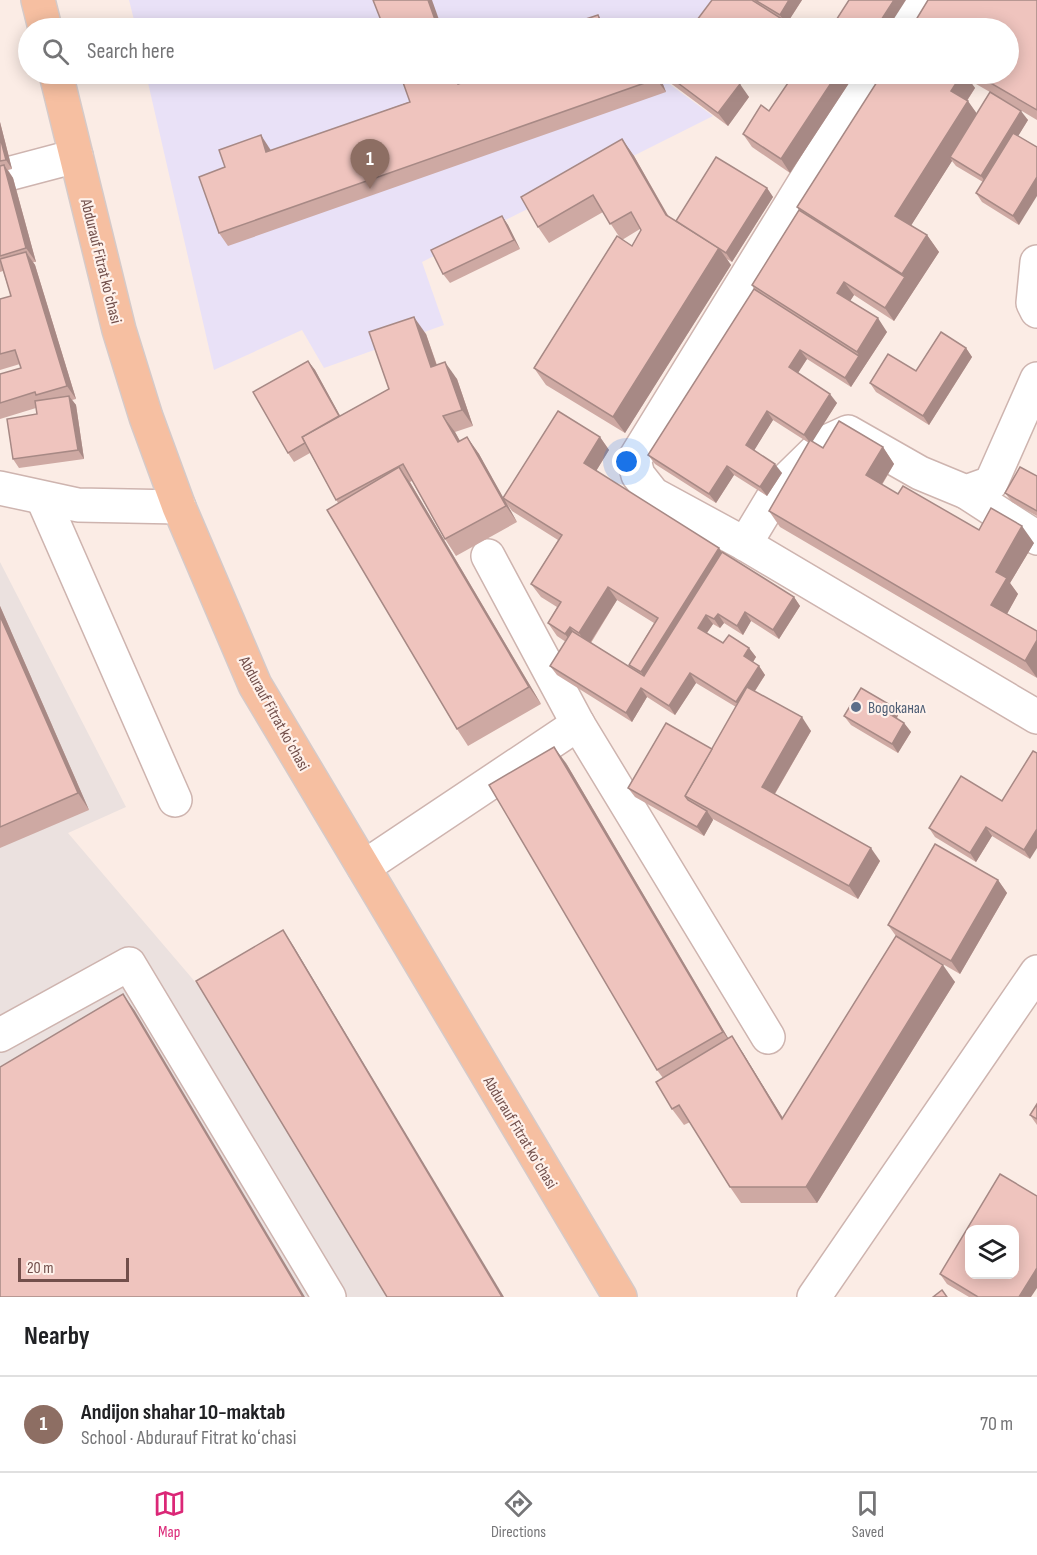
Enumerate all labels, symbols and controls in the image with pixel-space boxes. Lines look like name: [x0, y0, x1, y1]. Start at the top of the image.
search box: [18, 18, 1019, 84]
icon: search: [39, 35, 72, 68]
text: Search here: [87, 38, 174, 65]
pin: 1: [350, 140, 389, 189]
street label: Abdurauf Fitrat koʻchasi: [76, 196, 125, 326]
your location: [612, 447, 641, 476]
street label: Abdurauf Fitrat koʻchasi: [234, 652, 313, 774]
place label: Водоканал: [868, 699, 926, 718]
marker: Водоканал: [849, 700, 863, 714]
street label: Abdurauf Fitrat koʻchasi: [478, 1072, 561, 1192]
map controls: [965, 1225, 1019, 1279]
button: layers: [965, 1225, 1019, 1279]
scale bar: [18, 1255, 129, 1282]
text: 20 m: [27, 1259, 54, 1278]
text: Nearby: [24, 1321, 90, 1352]
text: Andijon shahar 10-maktab: [81, 1399, 285, 1426]
text: 1: [40, 1412, 47, 1436]
text: 70 m: [980, 1412, 1013, 1436]
text: School · Abdurauf Fitrat koʻchasi: [81, 1426, 296, 1450]
tab: Map: [153, 1487, 186, 1542]
tab: Directions: [491, 1487, 546, 1542]
tab: Saved: [851, 1487, 884, 1542]

